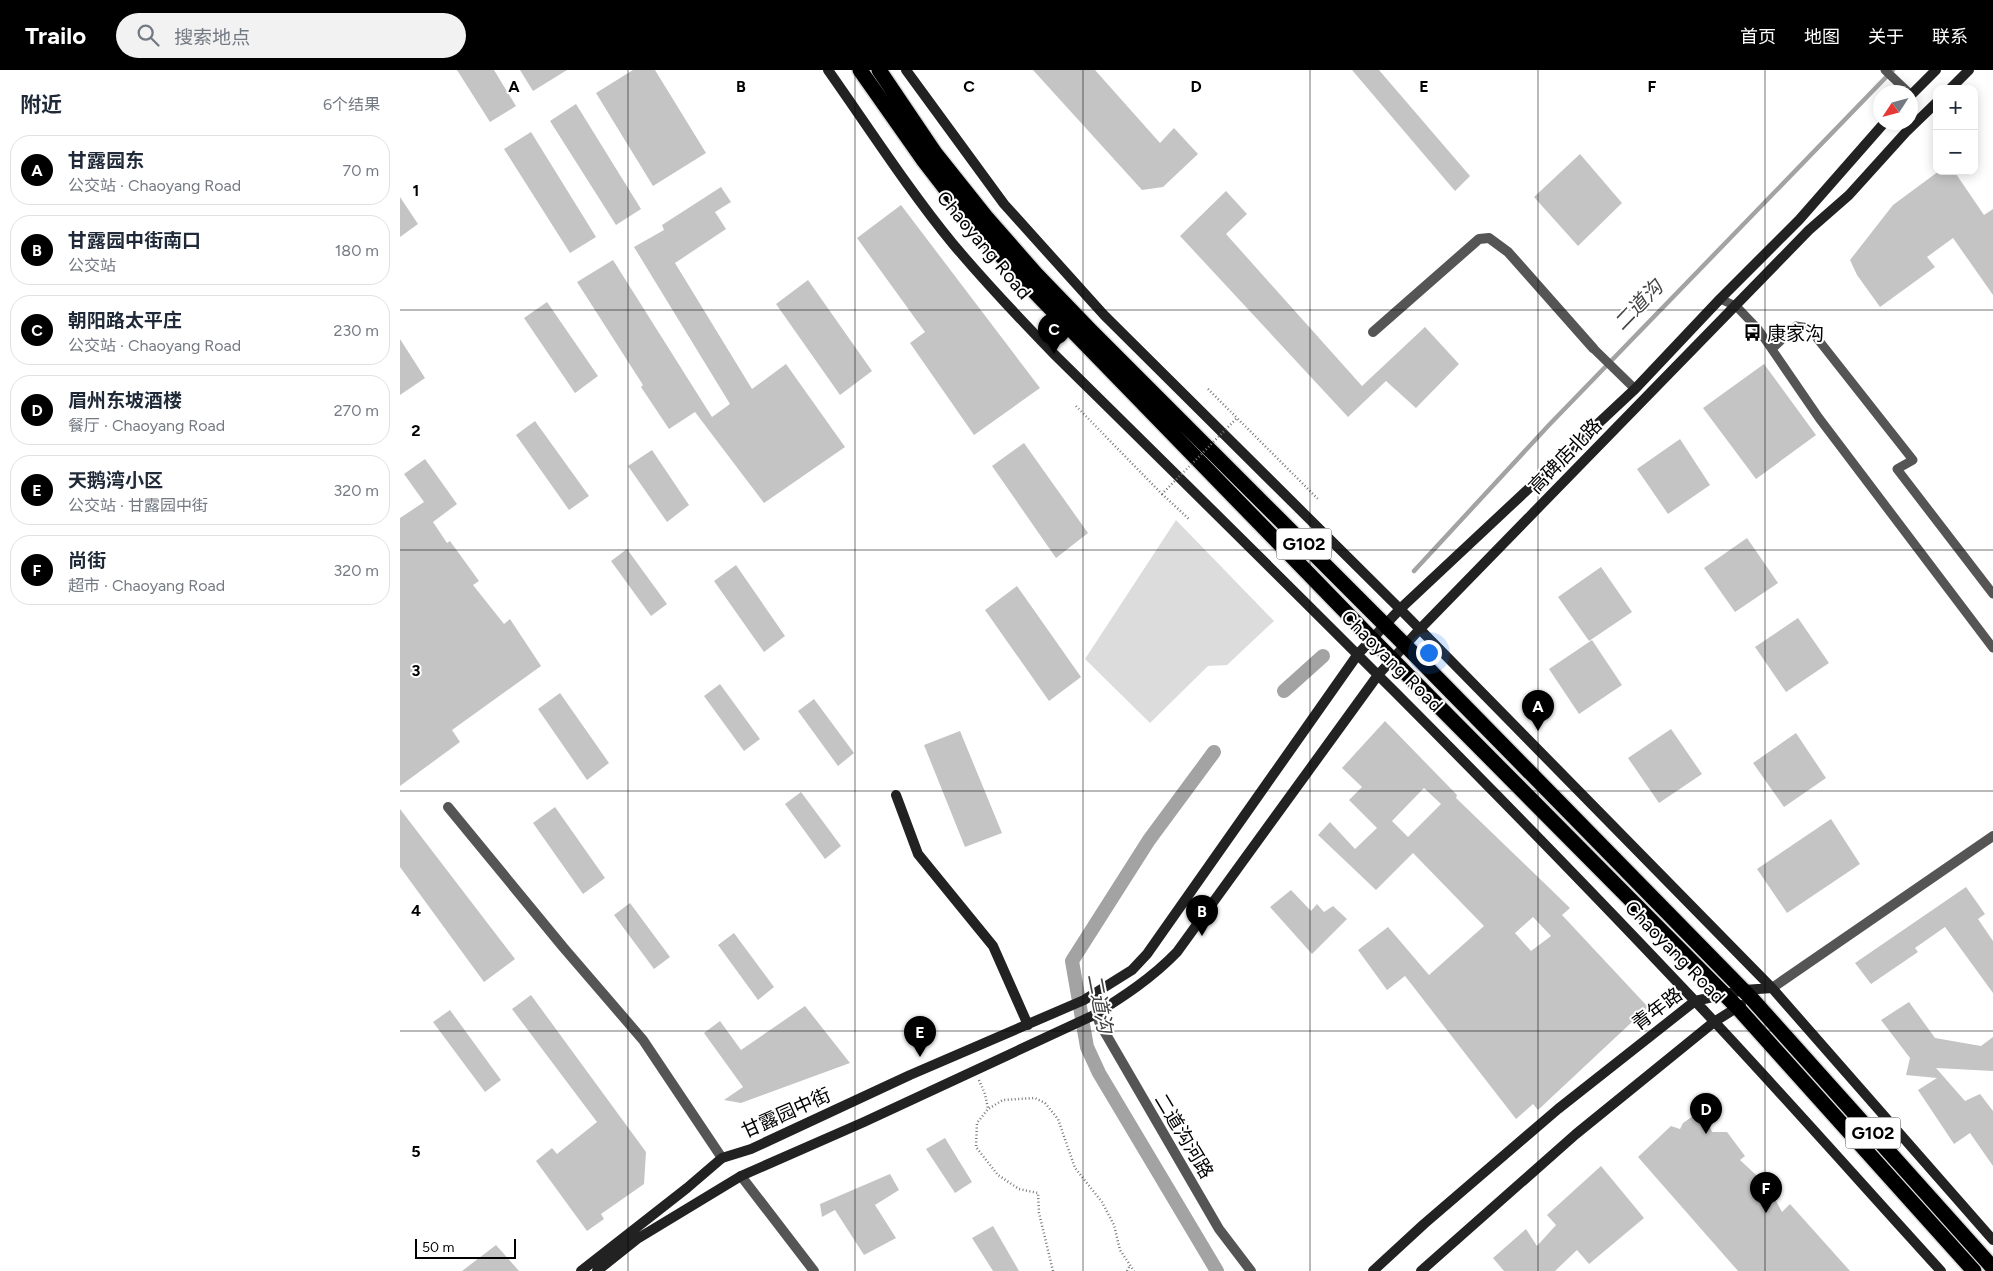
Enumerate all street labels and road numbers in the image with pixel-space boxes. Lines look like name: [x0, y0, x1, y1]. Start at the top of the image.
street label: Chaoyang Road: [932, 186, 1036, 304]
street label: 高碑店北路: [1524, 414, 1606, 498]
road number: G102: [1276, 528, 1332, 559]
street label: Chaoyang Road: [1336, 605, 1448, 717]
street label: Chaoyang Road: [1620, 896, 1730, 1008]
street label: 青年路: [1627, 983, 1687, 1035]
street label: 甘露园中街: [738, 1083, 834, 1143]
street label: 二道沟河路: [1150, 1089, 1218, 1183]
road number: G102: [1846, 1118, 1900, 1148]

